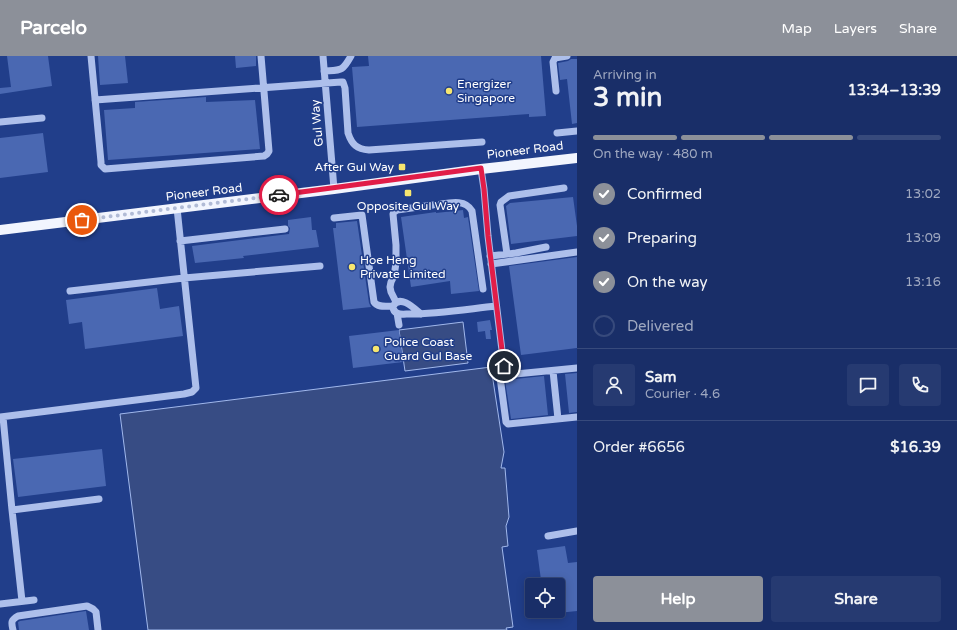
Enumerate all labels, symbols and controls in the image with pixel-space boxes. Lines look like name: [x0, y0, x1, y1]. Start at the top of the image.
text: Parcelo: [20, 17, 87, 39]
text: Map: [782, 20, 812, 37]
text: Layers: [834, 20, 877, 37]
text: Share: [899, 20, 937, 37]
text: Arriving in: [593, 67, 657, 83]
place label: Energizer Singapore: [457, 77, 515, 105]
text: 13:34–13:39: [847, 81, 941, 99]
text: 3 min: [593, 82, 662, 113]
marker: Energizer Singapore: [444, 86, 454, 96]
street label: Gul Way: [308, 98, 326, 147]
street label: Pioneer Road: [486, 138, 564, 162]
text: On the way · 480 m: [593, 146, 713, 162]
place label: After Gul Way: [315, 160, 395, 174]
marker: After Gul Way: [397, 162, 407, 172]
courier: [259, 175, 299, 215]
street label: Pioneer Road: [165, 180, 243, 204]
icon: check: [593, 183, 615, 205]
icon: car: [268, 184, 290, 206]
text: Confirmed: [627, 185, 702, 203]
text: 13:02: [905, 186, 941, 202]
marker: Opposite Gul Way: [403, 188, 413, 198]
place label: Opposite Gul Way: [357, 199, 460, 213]
pin: [65, 203, 99, 237]
icon: bag: [71, 209, 93, 231]
icon: check: [593, 227, 615, 249]
text: Preparing: [627, 229, 697, 247]
text: 13:09: [905, 230, 941, 246]
place label: Hoe Heng Private Limited: [360, 253, 446, 281]
marker: Hoe Heng Private Limited: [347, 262, 357, 272]
icon: check: [593, 271, 615, 293]
text: On the way: [627, 273, 707, 291]
text: 13:16: [905, 274, 941, 290]
text: Delivered: [627, 317, 694, 335]
place label: Police Coast Guard Gul Base: [384, 335, 473, 363]
marker: Police Coast Guard Gul Base: [371, 344, 381, 354]
pin: [487, 349, 521, 383]
icon: home: [493, 355, 515, 377]
button: person: [593, 364, 635, 406]
button: chat: [847, 364, 889, 406]
button: phone: [899, 364, 941, 406]
text: Sam: [645, 368, 676, 386]
text: Courier · 4.6: [645, 386, 720, 402]
text: Order #6656: [593, 438, 685, 456]
text: $16.39: [890, 438, 941, 456]
button: Help: [593, 576, 763, 622]
button: Share: [771, 576, 941, 622]
map controls: [525, 578, 565, 618]
button: locate: [525, 578, 565, 618]

